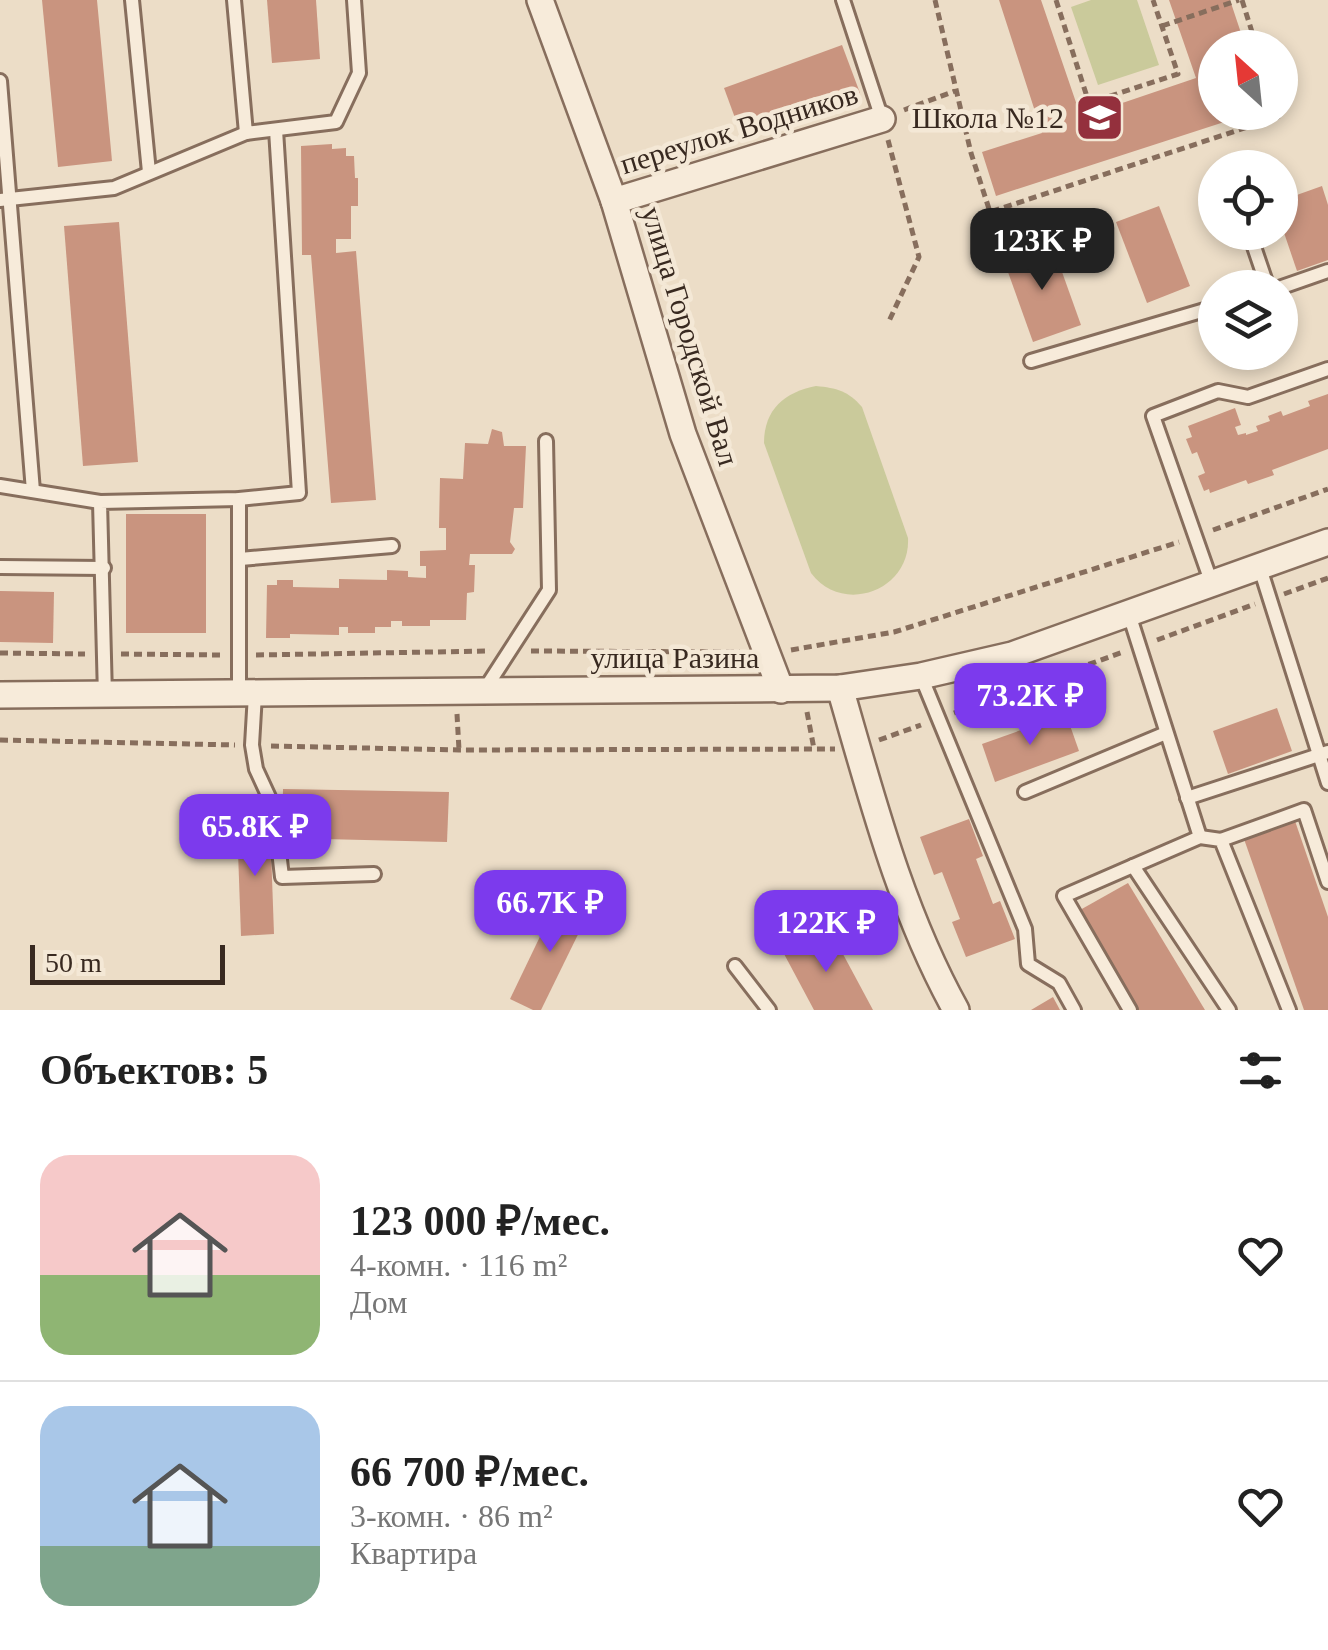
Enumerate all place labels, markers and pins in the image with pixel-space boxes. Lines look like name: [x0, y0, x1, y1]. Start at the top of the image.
school or university icon: Школа №12: [1073, 92, 1125, 144]
place label: Школа №12: [912, 101, 1064, 134]
pin: 123K ₽: [961, 208, 1123, 293]
pin: 73.2K ₽: [938, 663, 1122, 748]
pin: 65.8K ₽: [163, 794, 347, 879]
pin: 66.7K ₽: [458, 870, 642, 955]
pin: 122K ₽: [745, 890, 907, 975]

